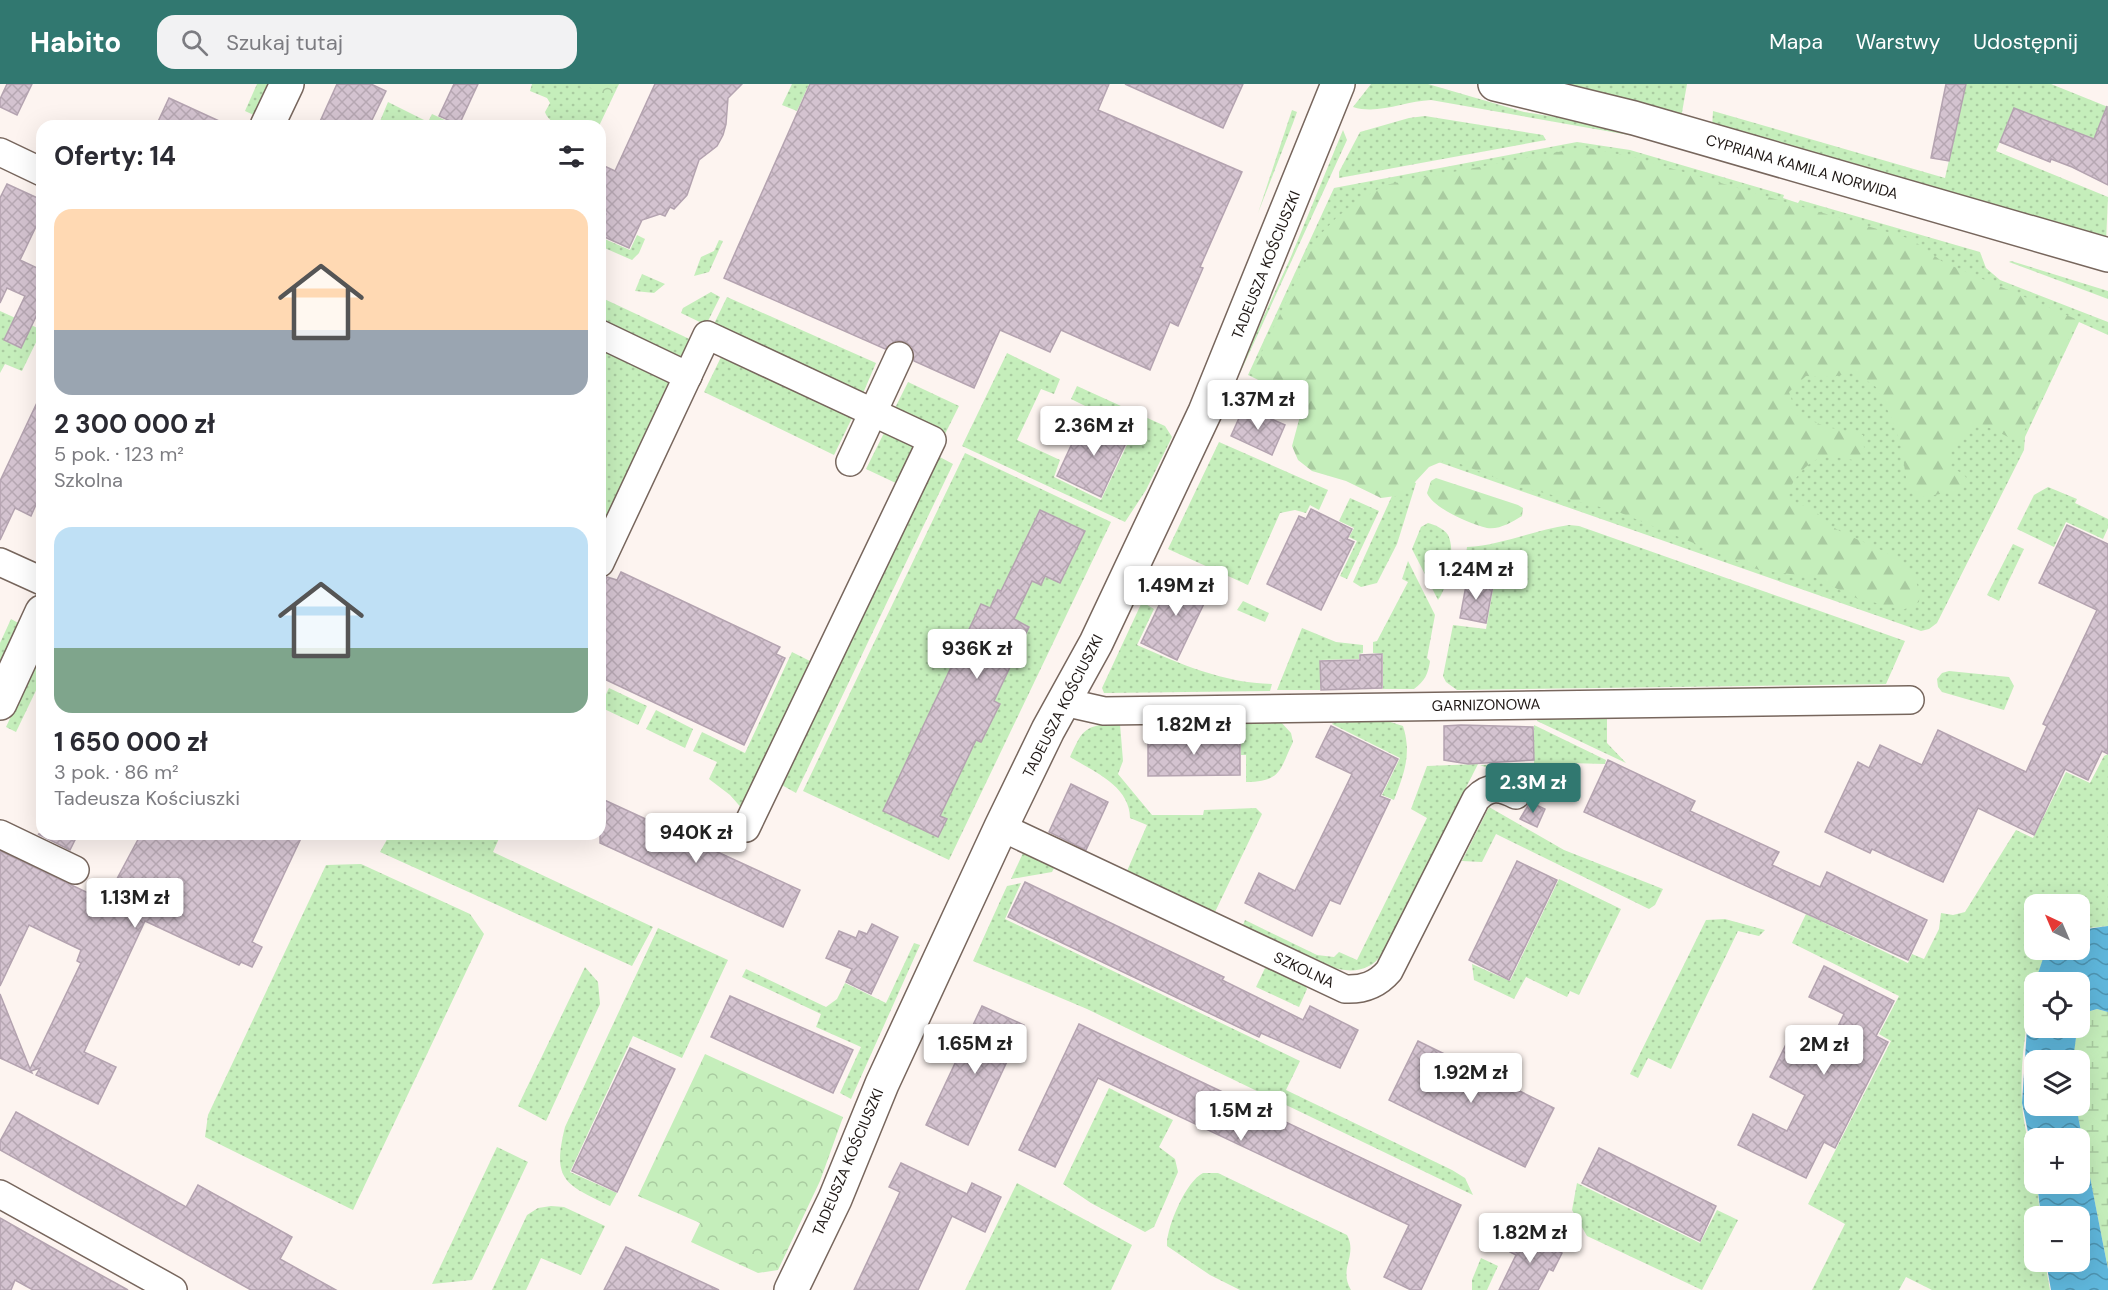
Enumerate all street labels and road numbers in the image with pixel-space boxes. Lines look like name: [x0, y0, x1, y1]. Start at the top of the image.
street label: CYPRIANA KAMILA NORWIDA: [1703, 130, 1901, 204]
street label: TADEUSZA KOŚCIUSZKI: [1227, 188, 1305, 342]
street label: TADEUSZA KOŚCIUSZKI: [1018, 631, 1108, 781]
street label: GARNIZONOWA: [1432, 694, 1540, 716]
street label: SZKOLNA: [1270, 947, 1338, 993]
street label: TADEUSZA KOŚCIUSZKI: [808, 1085, 888, 1239]

